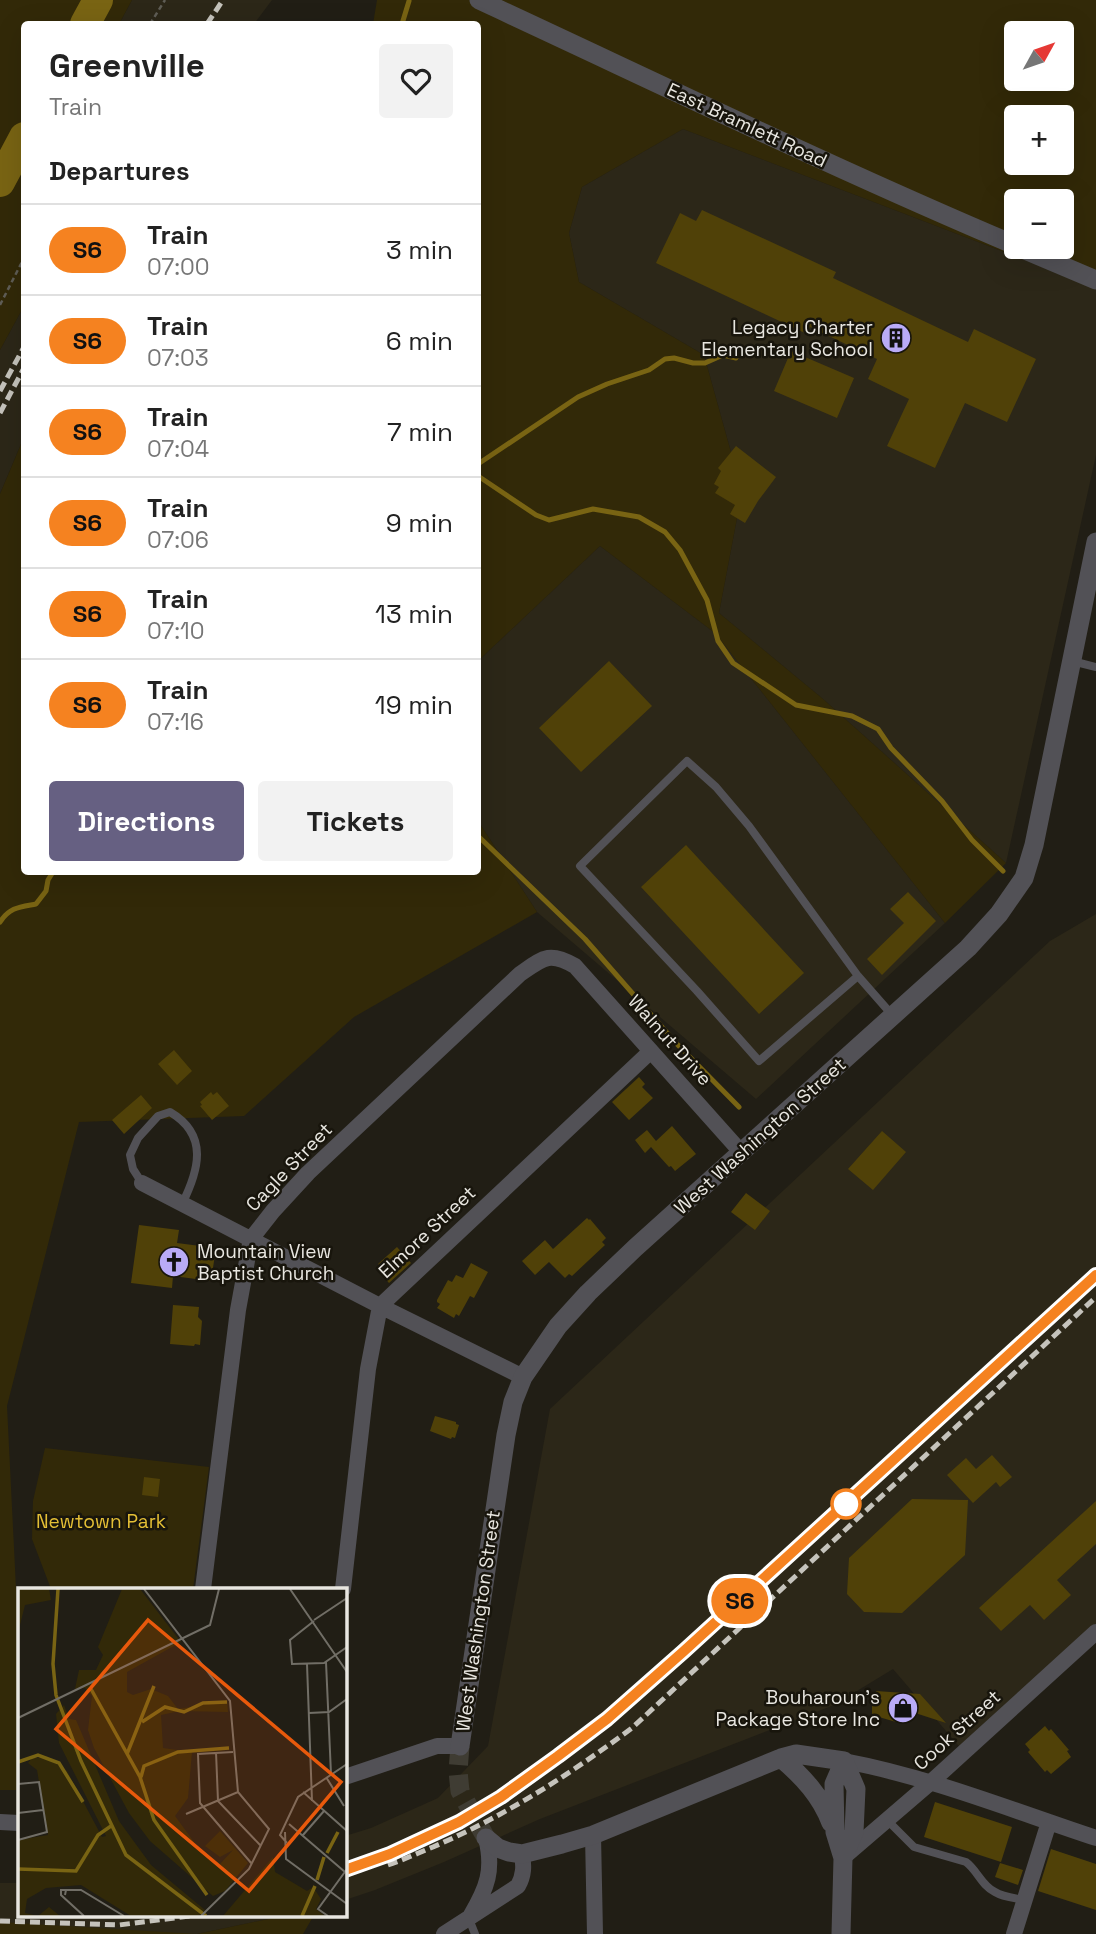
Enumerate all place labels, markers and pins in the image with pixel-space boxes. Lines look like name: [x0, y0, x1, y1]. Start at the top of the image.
place label: Legacy Charter Elementary School: [701, 315, 873, 362]
building icon: Legacy Charter Elementary School: [879, 321, 913, 355]
place label: Mountain View Baptist Church: [197, 1239, 334, 1286]
church icon: Mountain View Baptist Church: [157, 1245, 191, 1279]
unlabelled marker: [831, 1489, 861, 1519]
place label: Bouharoun's Package Store Inc: [715, 1685, 880, 1732]
shop icon: Bouharoun's Package Store Inc: [886, 1691, 920, 1725]

